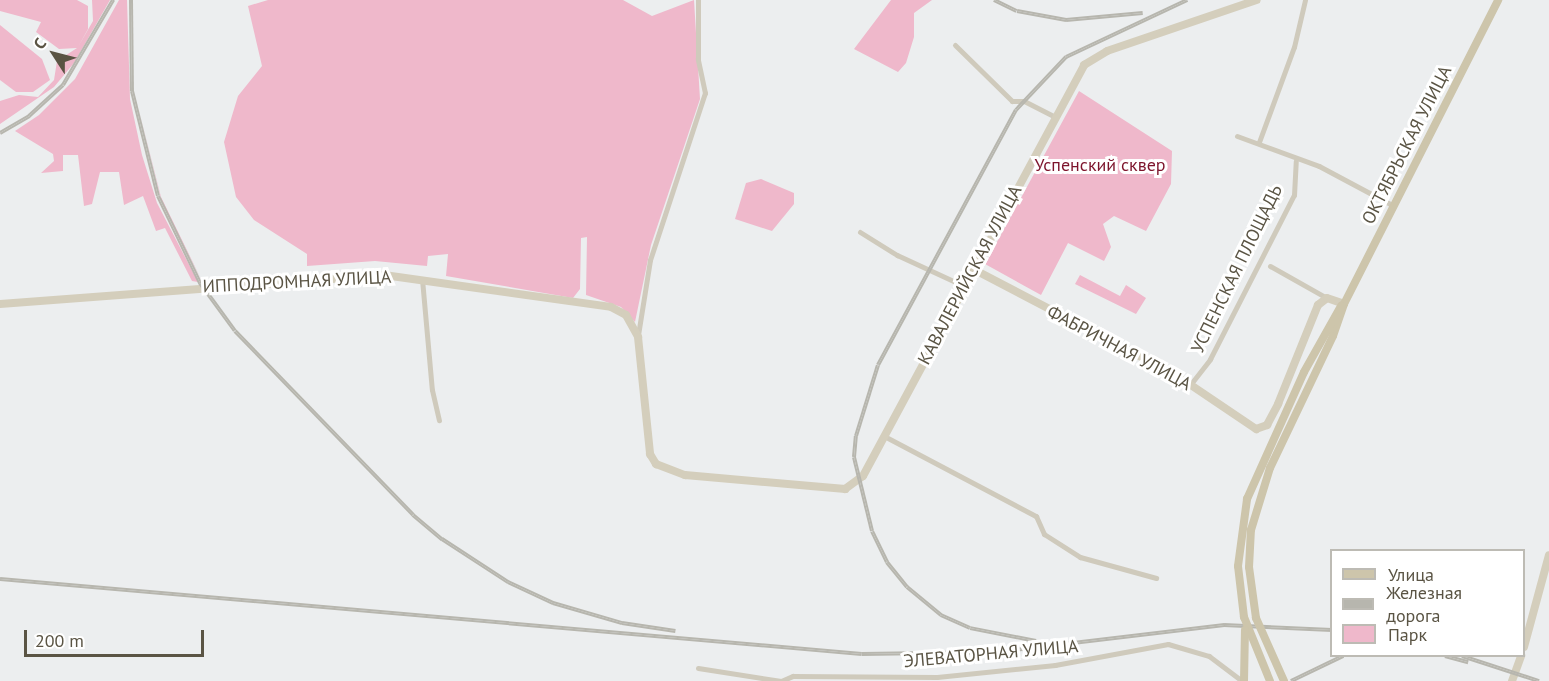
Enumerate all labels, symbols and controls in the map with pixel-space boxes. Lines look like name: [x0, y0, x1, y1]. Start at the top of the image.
north arrow: [24, 24, 84, 84]
text: С: [29, 34, 50, 53]
street label: ОКТЯБРЬСКАЯ УЛИЦА: [1358, 62, 1456, 228]
park label: Успенский сквер: [1034, 154, 1166, 176]
street label: КАВАЛЕРИЙСКАЯ УЛИЦА: [913, 181, 1027, 369]
street label: УСПЕНСКАЯ ПЛОЩАДЬ: [1187, 181, 1287, 357]
street label: ИППОДРОМНАЯ УЛИЦА: [202, 266, 392, 298]
street label: ФАБРИЧНАЯ УЛИЦА: [1043, 301, 1195, 395]
legend: [1330, 549, 1525, 657]
text: Улица: [1388, 563, 1434, 586]
text: Железная дорога: [1386, 581, 1462, 627]
scale bar: [27, 618, 207, 656]
text: Парк: [1388, 623, 1427, 646]
text: 200 m: [35, 629, 84, 652]
street label: ЭЛЕВАТОРНАЯ УЛИЦА: [902, 636, 1080, 672]

